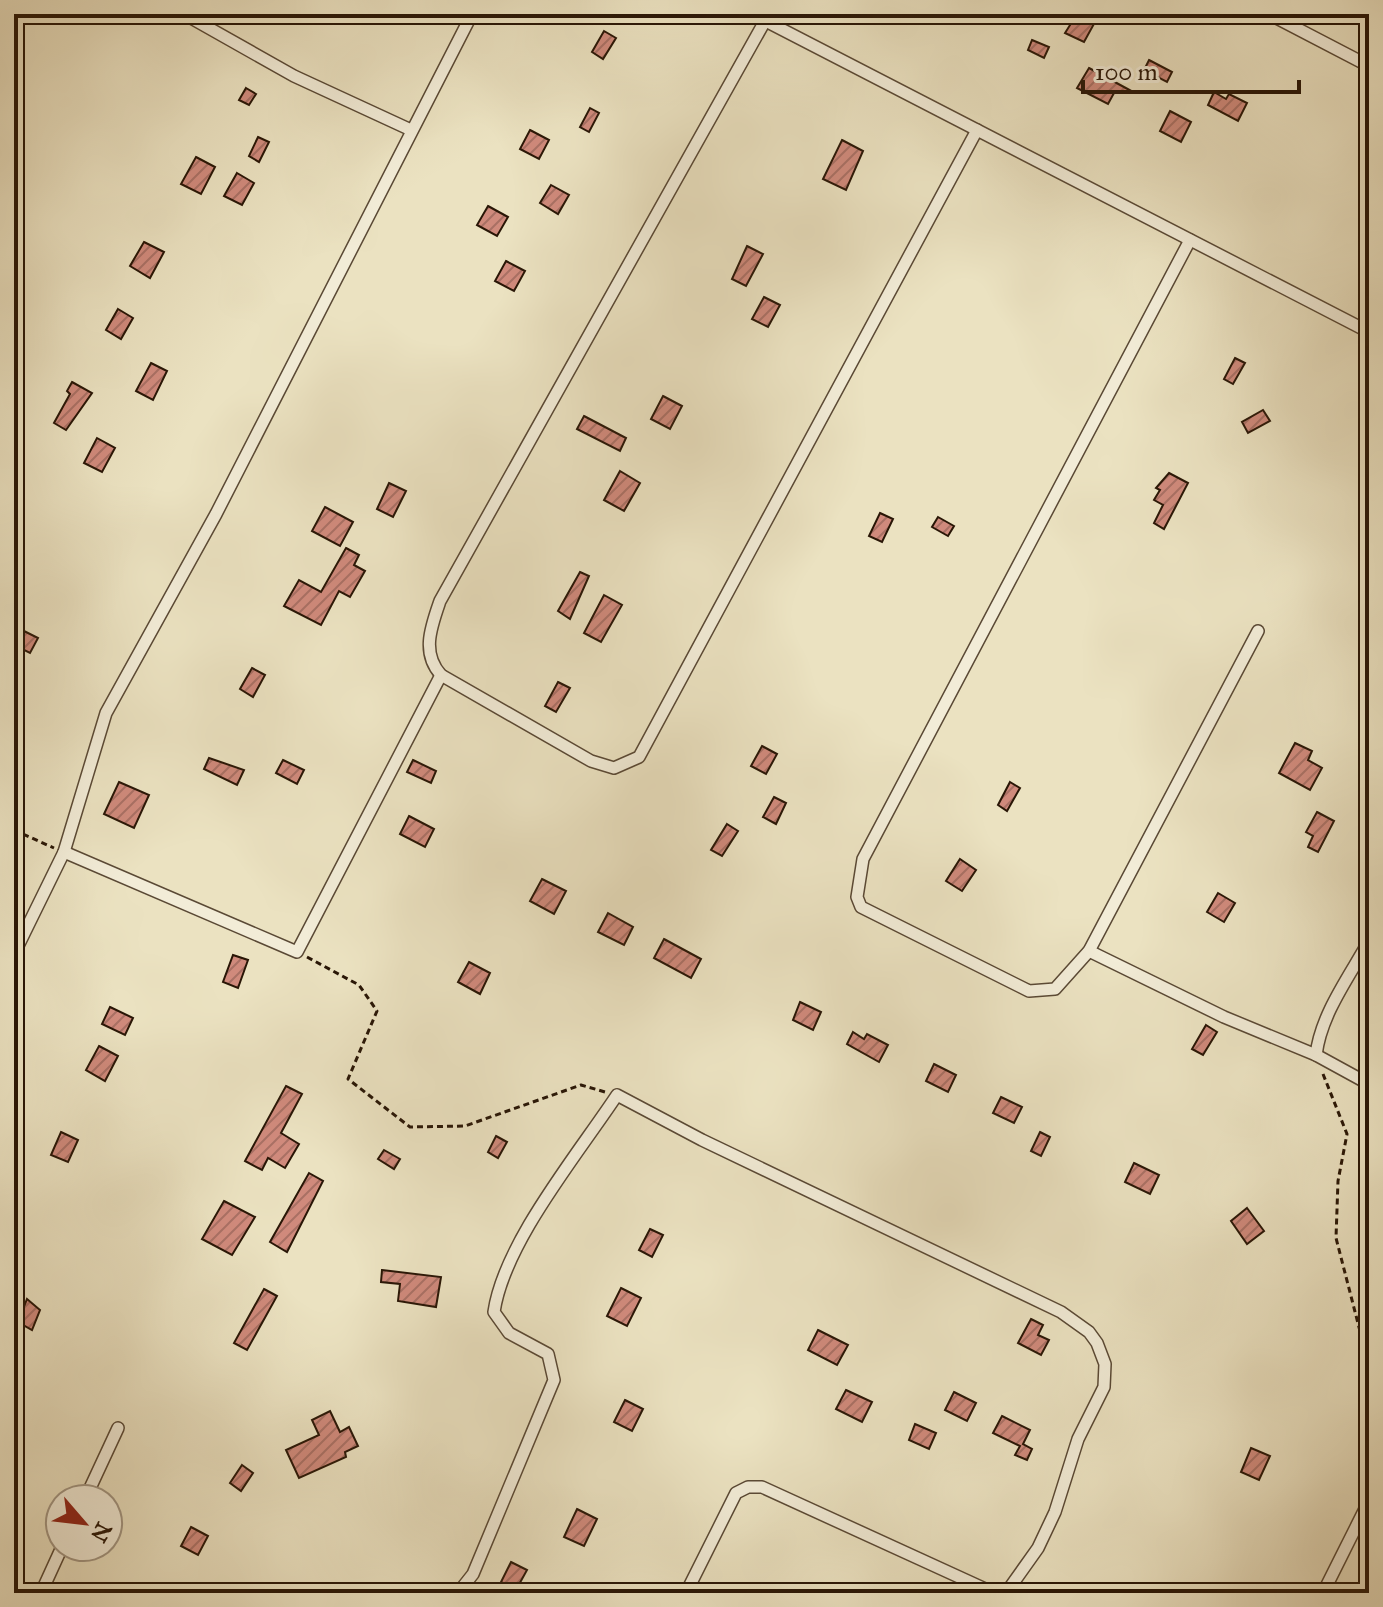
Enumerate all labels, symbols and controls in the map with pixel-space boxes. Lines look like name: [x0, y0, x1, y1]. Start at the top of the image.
scale bar: [1083, 44, 1299, 94]
text: 100 m: [1095, 57, 1158, 87]
north arrow: [44, 1483, 124, 1563]
text: N: [85, 1518, 118, 1547]

